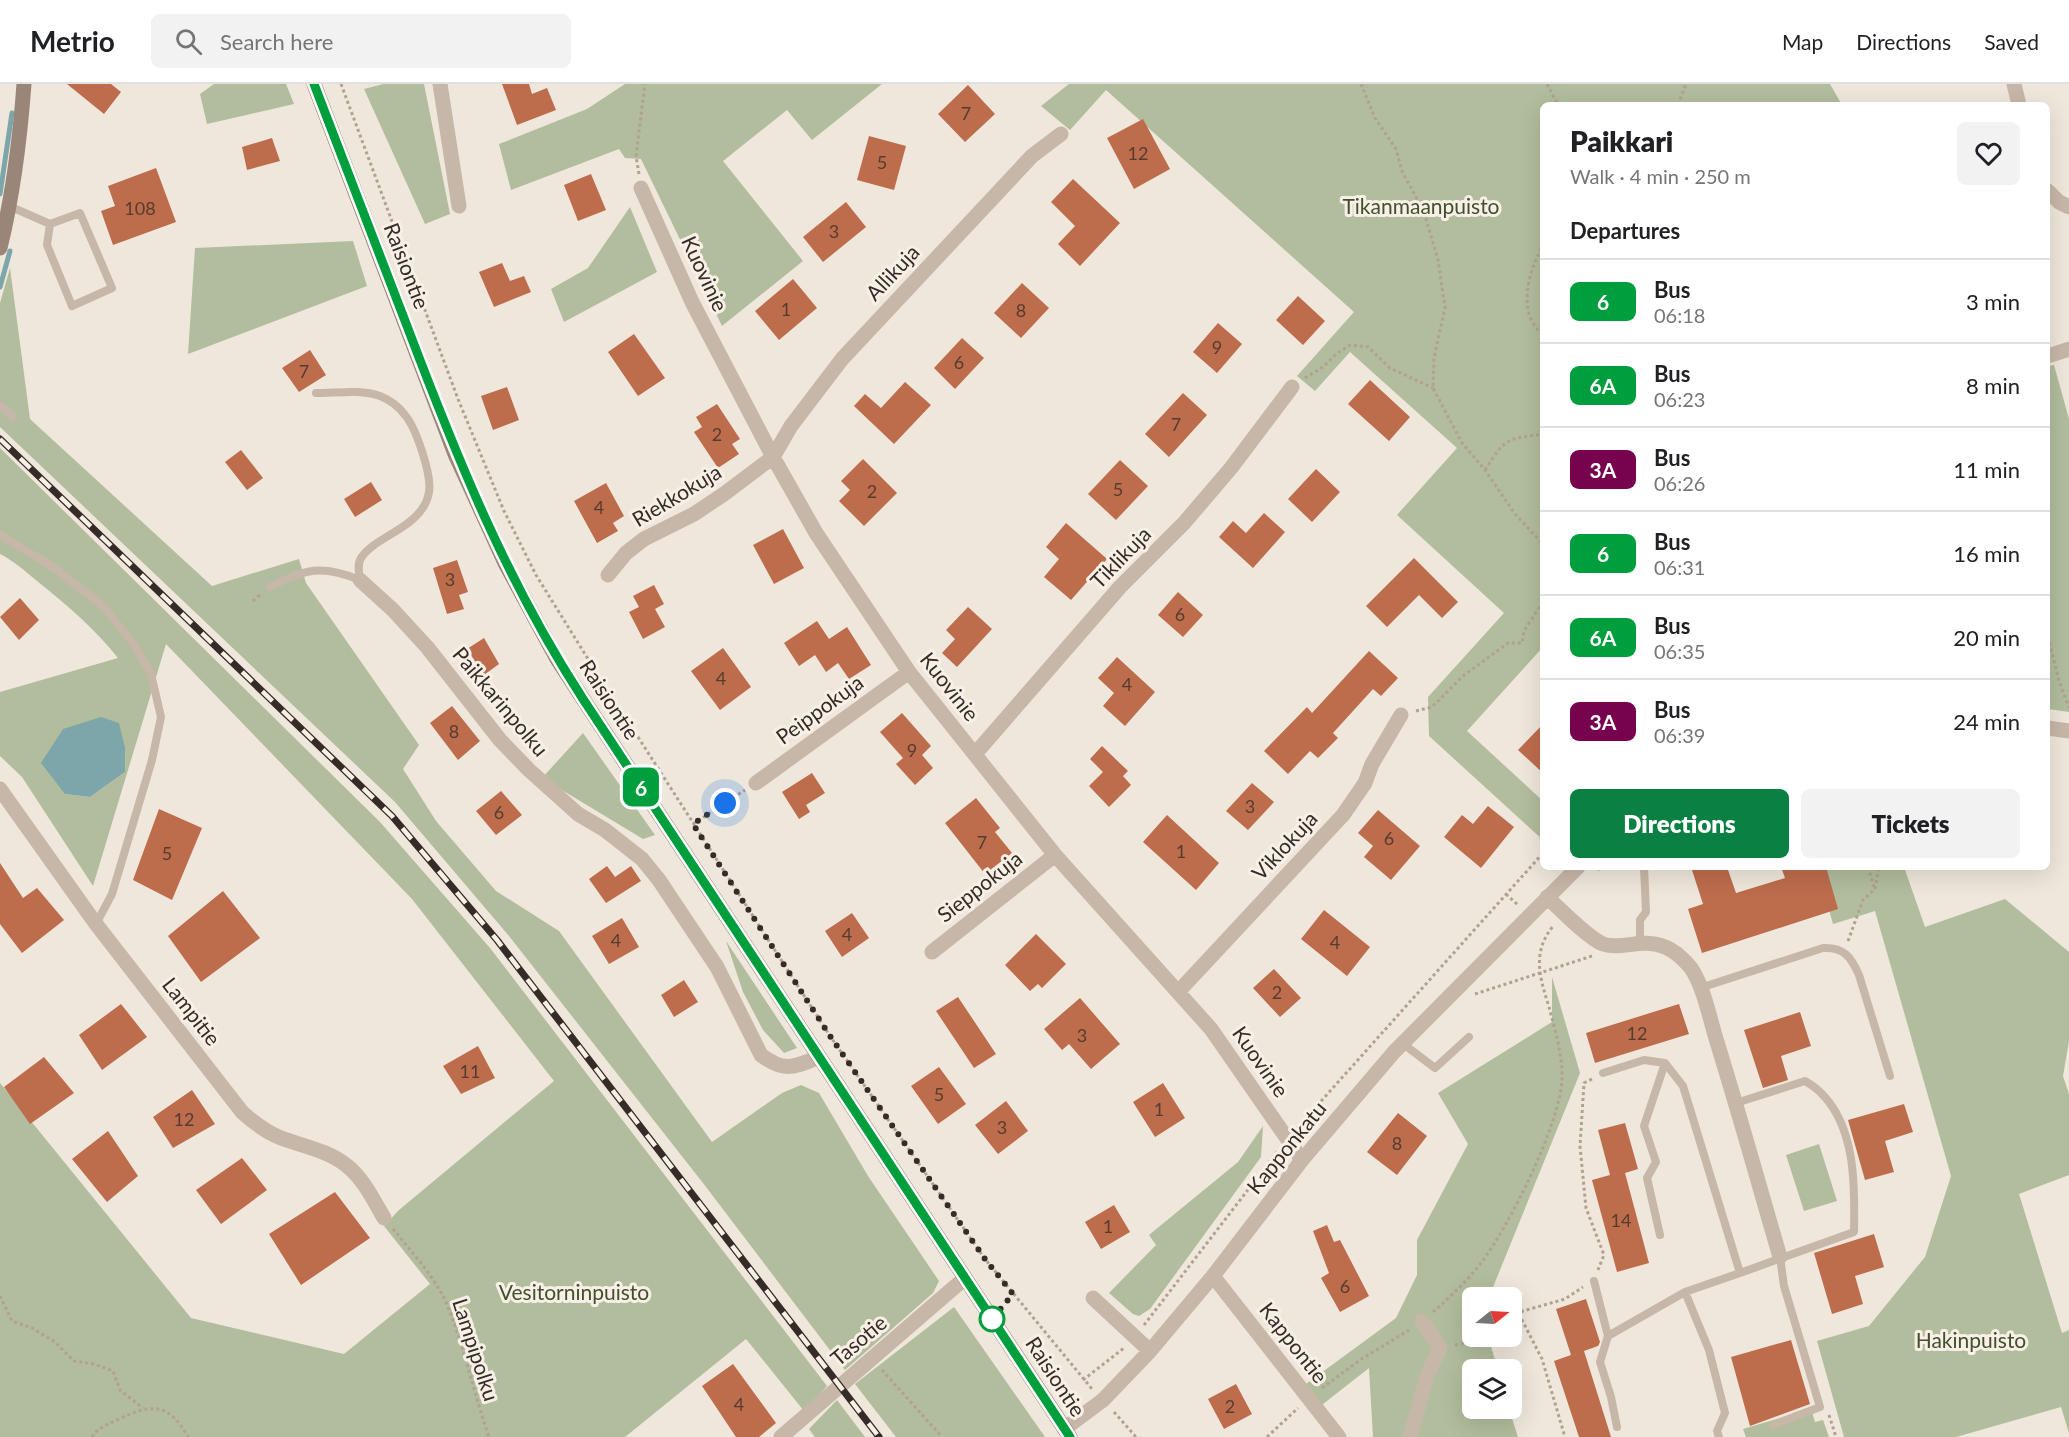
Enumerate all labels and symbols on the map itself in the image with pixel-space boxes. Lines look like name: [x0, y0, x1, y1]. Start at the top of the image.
house number: 7: [961, 102, 971, 124]
house number: 12: [1128, 142, 1148, 164]
house number: 5: [877, 151, 887, 173]
park label: Tikanmaanpuisto: [1342, 193, 1500, 218]
house number: 108: [124, 197, 156, 219]
street label: Raisiontie: [380, 219, 435, 312]
house number: 3: [829, 220, 839, 242]
street label: Kuovinie: [677, 232, 734, 315]
street label: Allikuja: [860, 239, 924, 305]
house number: 1: [781, 298, 791, 320]
house number: 8: [1016, 299, 1026, 321]
house number: 9: [1212, 336, 1222, 358]
house number: 6: [954, 351, 964, 373]
house number: 7: [299, 360, 309, 382]
house number: 7: [1171, 413, 1181, 435]
house number: 2: [712, 423, 722, 445]
street label: Riekkokuja: [627, 458, 725, 531]
house number: 5: [1113, 478, 1123, 500]
house number: 2: [867, 480, 877, 502]
house number: 4: [594, 496, 604, 518]
street label: Tiklikuja: [1085, 521, 1155, 593]
house number: 3: [445, 568, 455, 590]
house number: 6: [1175, 603, 1185, 625]
street label: Paikkarinpolku: [448, 641, 554, 761]
street label: Kuovinie: [916, 647, 985, 725]
street label: Raisiontie: [575, 655, 645, 744]
house number: 4: [716, 667, 726, 689]
street label: Peippokuja: [771, 669, 868, 749]
house number: 4: [1122, 673, 1132, 695]
house number: 8: [449, 720, 459, 742]
house number: 9: [907, 739, 917, 761]
line badge: 6: [622, 768, 660, 806]
your location: [710, 788, 740, 818]
house number: 3: [1245, 795, 1255, 817]
house number: 6: [494, 801, 504, 823]
street label: Viklokuja: [1246, 806, 1322, 884]
house number: 6: [1384, 827, 1394, 849]
house number: 7: [977, 831, 987, 853]
house number: 1: [1176, 840, 1186, 862]
house number: 5: [162, 842, 172, 864]
street label: Sieppokuja: [932, 845, 1026, 927]
house number: 4: [842, 923, 852, 945]
house number: 4: [611, 929, 621, 951]
house number: 4: [1330, 931, 1340, 953]
street label: Lampitie: [158, 972, 226, 1050]
house number: 2: [1272, 981, 1282, 1003]
street label: Kuovinie: [1228, 1021, 1295, 1101]
house number: 12: [1627, 1022, 1647, 1044]
house number: 3: [1077, 1024, 1087, 1046]
house number: 11: [460, 1060, 480, 1082]
house number: 5: [934, 1083, 944, 1105]
street label: Kapponkatu: [1241, 1096, 1331, 1198]
house number: 1: [1154, 1098, 1164, 1120]
house number: 12: [174, 1108, 194, 1130]
house number: 3: [997, 1116, 1007, 1138]
house number: 8: [1392, 1132, 1402, 1154]
house number: 14: [1611, 1209, 1631, 1231]
house number: 1: [1103, 1215, 1113, 1237]
house number: 6: [1340, 1275, 1350, 1297]
park label: Vesitorninpuisto: [499, 1279, 649, 1304]
north arrow: [1462, 1287, 1522, 1347]
street label: Lampipolku: [448, 1295, 505, 1404]
street label: Kappontie: [1255, 1297, 1333, 1387]
unlabelled marker: [979, 1306, 1005, 1332]
street label: Tasotie: [825, 1309, 891, 1370]
park label: Hakinpuisto: [1916, 1327, 2026, 1352]
street label: Raisiontie: [1021, 1332, 1091, 1421]
house number: 4: [734, 1393, 744, 1415]
house number: 2: [1225, 1395, 1235, 1417]

